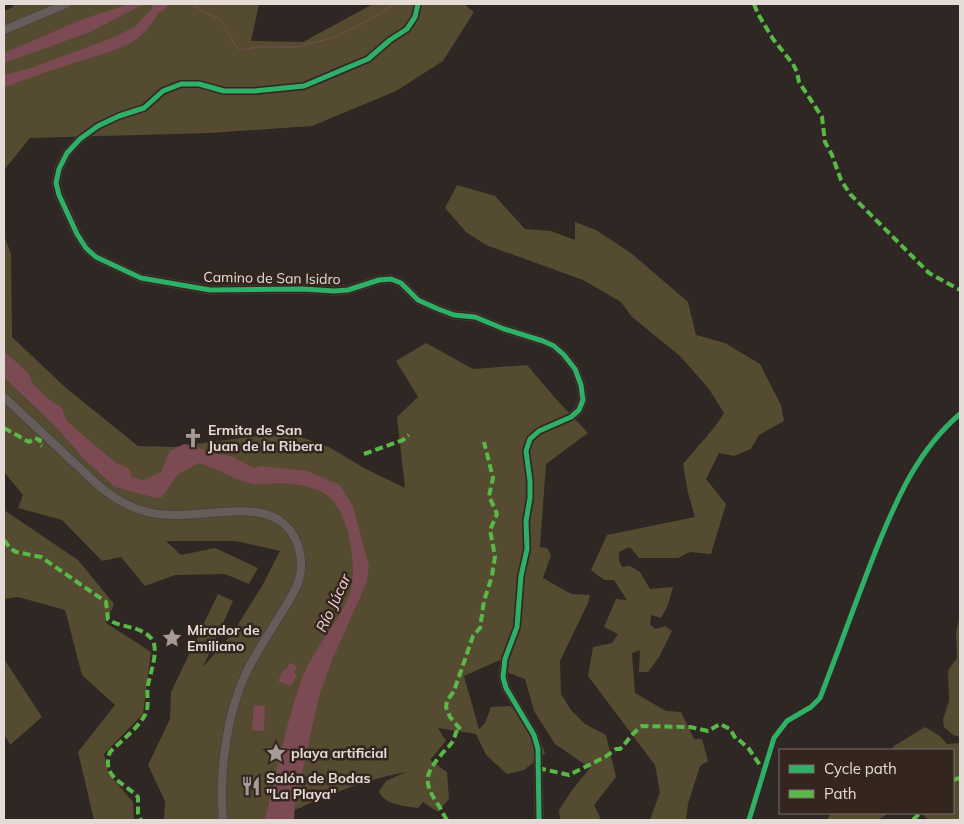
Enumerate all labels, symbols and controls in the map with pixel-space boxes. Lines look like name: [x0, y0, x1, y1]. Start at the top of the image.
street label: Camino de San Isidro: [203, 268, 341, 288]
place label: Ermita de San Juan de la Ribera: [208, 421, 323, 455]
church icon: Ermita de San Juan de la Ribera: [182, 427, 204, 449]
water label: Río Júcar: [311, 570, 355, 635]
place label: Mirador de Emiliano: [187, 621, 260, 655]
place icon: Mirador de Emiliano: [161, 627, 183, 649]
place icon: playa artificial: [265, 742, 287, 764]
place label: playa artificial: [291, 744, 387, 762]
legend: [779, 749, 954, 814]
text: Cycle path: [824, 759, 897, 778]
place label: Salón de Bodas "La Playa": [266, 769, 370, 803]
restaurant icon: Salón de Bodas "La Playa": [240, 775, 262, 797]
text: Path: [824, 784, 856, 803]

